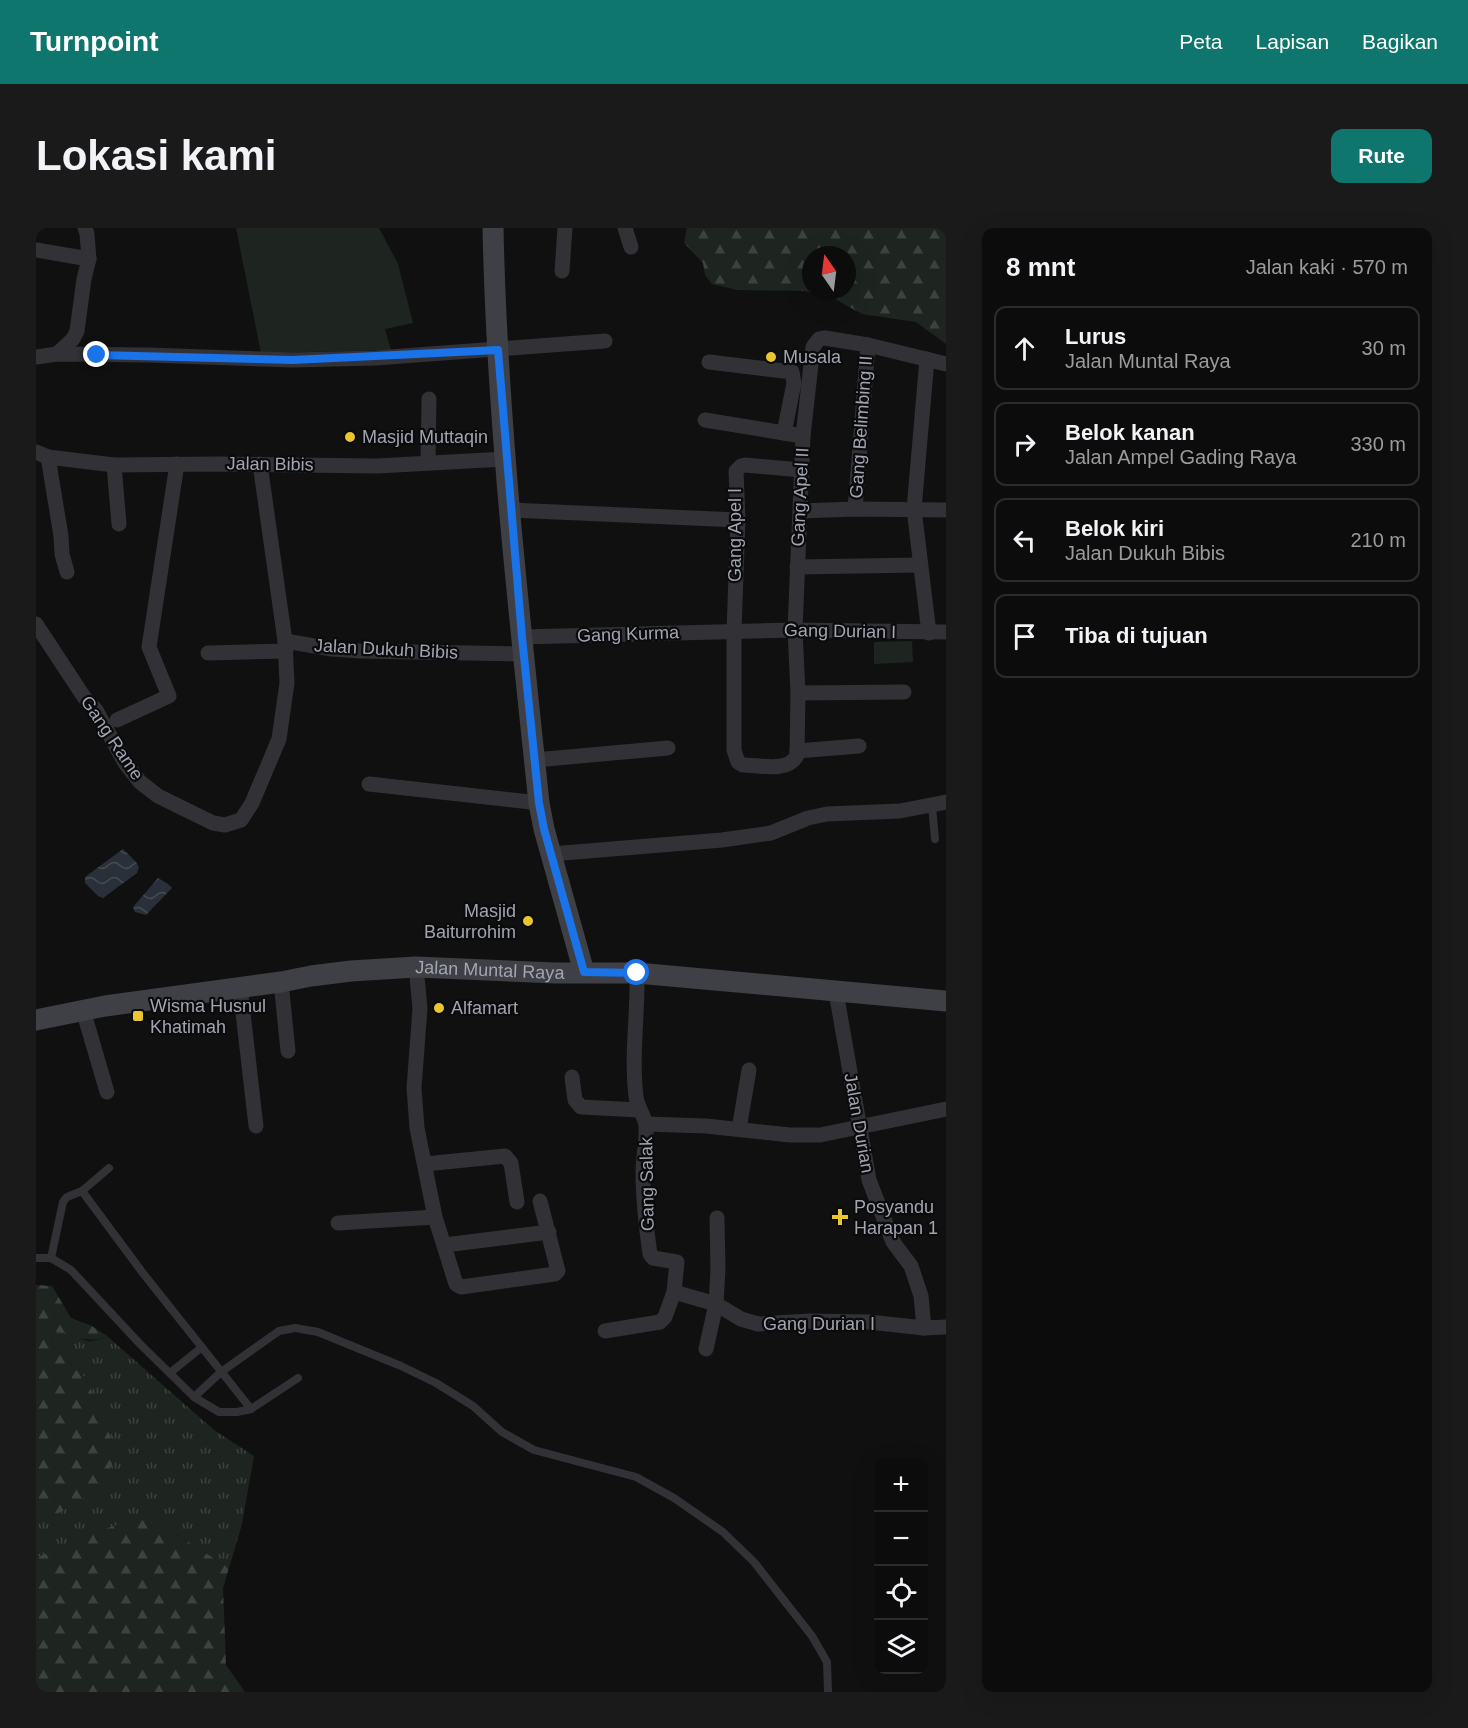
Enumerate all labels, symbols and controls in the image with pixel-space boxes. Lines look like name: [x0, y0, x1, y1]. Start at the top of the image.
text: Turnpoint: [30, 26, 159, 57]
text: Peta: [1179, 30, 1223, 53]
text: Lapisan: [1256, 30, 1329, 53]
text: Bagikan: [1362, 30, 1438, 53]
button: Rute: [1331, 129, 1432, 183]
text: Lokasi kami: [36, 132, 276, 179]
north arrow: [802, 246, 856, 300]
text: 8 mnt: [1006, 252, 1075, 282]
text: Jalan kaki · 570 m: [1246, 256, 1408, 278]
text: Lurus: [1065, 324, 1126, 349]
icon: ahead: [1008, 332, 1041, 365]
text: 30 m: [1362, 337, 1406, 359]
route end: [83, 341, 109, 367]
place label: Musala: [783, 347, 842, 367]
marker: Musala: [764, 350, 778, 364]
text: Jalan Muntal Raya: [1065, 350, 1231, 372]
street label: Gang Belimbing II: [846, 355, 876, 499]
text: Belok kanan: [1065, 420, 1195, 445]
place label: Masjid Muttaqin: [362, 427, 488, 447]
icon: right: [1008, 428, 1041, 461]
marker: Masjid Muttaqin: [343, 430, 357, 444]
text: 330 m: [1350, 433, 1406, 455]
text: Jalan Ampel Gading Raya: [1065, 446, 1296, 468]
street label: Gang Apel II: [787, 447, 813, 547]
street label: Jalan Bibis: [226, 453, 314, 475]
street label: Gang Apel I: [725, 488, 745, 582]
text: Belok kiri: [1065, 516, 1164, 541]
icon: left: [1008, 524, 1041, 557]
text: 210 m: [1350, 529, 1406, 551]
text: Jalan Dukuh Bibis: [1065, 542, 1225, 564]
street label: Gang Durian I: [784, 620, 896, 642]
icon: arrive: [1008, 620, 1041, 653]
street label: Gang Kurma: [577, 622, 680, 646]
text: Tiba di tujuan: [1065, 623, 1208, 648]
street label: Jalan Dukuh Bibis: [314, 635, 458, 663]
street label: Gang Rame: [77, 692, 147, 784]
place label: Masjid Baiturrohim: [424, 901, 516, 942]
marker: Masjid Baiturrohim: [521, 914, 535, 928]
street label: Jalan Muntal Raya: [415, 957, 565, 983]
route start: [623, 959, 649, 985]
place label: Wisma Husnul Khatimah: [150, 996, 266, 1037]
place label: Alfamart: [451, 998, 518, 1018]
marker: Alfamart: [432, 1001, 446, 1015]
marker: Wisma Husnul Khatimah: [131, 1009, 145, 1023]
street label: Jalan Durian: [840, 1071, 878, 1175]
street label: Gang Salak: [636, 1136, 658, 1231]
place label: Posyandu Harapan 1: [854, 1197, 938, 1238]
marker: Posyandu Harapan 1: [831, 1208, 849, 1226]
street label: Gang Durian I: [763, 1314, 875, 1334]
map controls: [874, 1458, 928, 1674]
button: +: [874, 1458, 928, 1512]
button: −: [874, 1512, 928, 1566]
button: locate: [874, 1566, 928, 1620]
button: layers: [874, 1620, 928, 1674]

